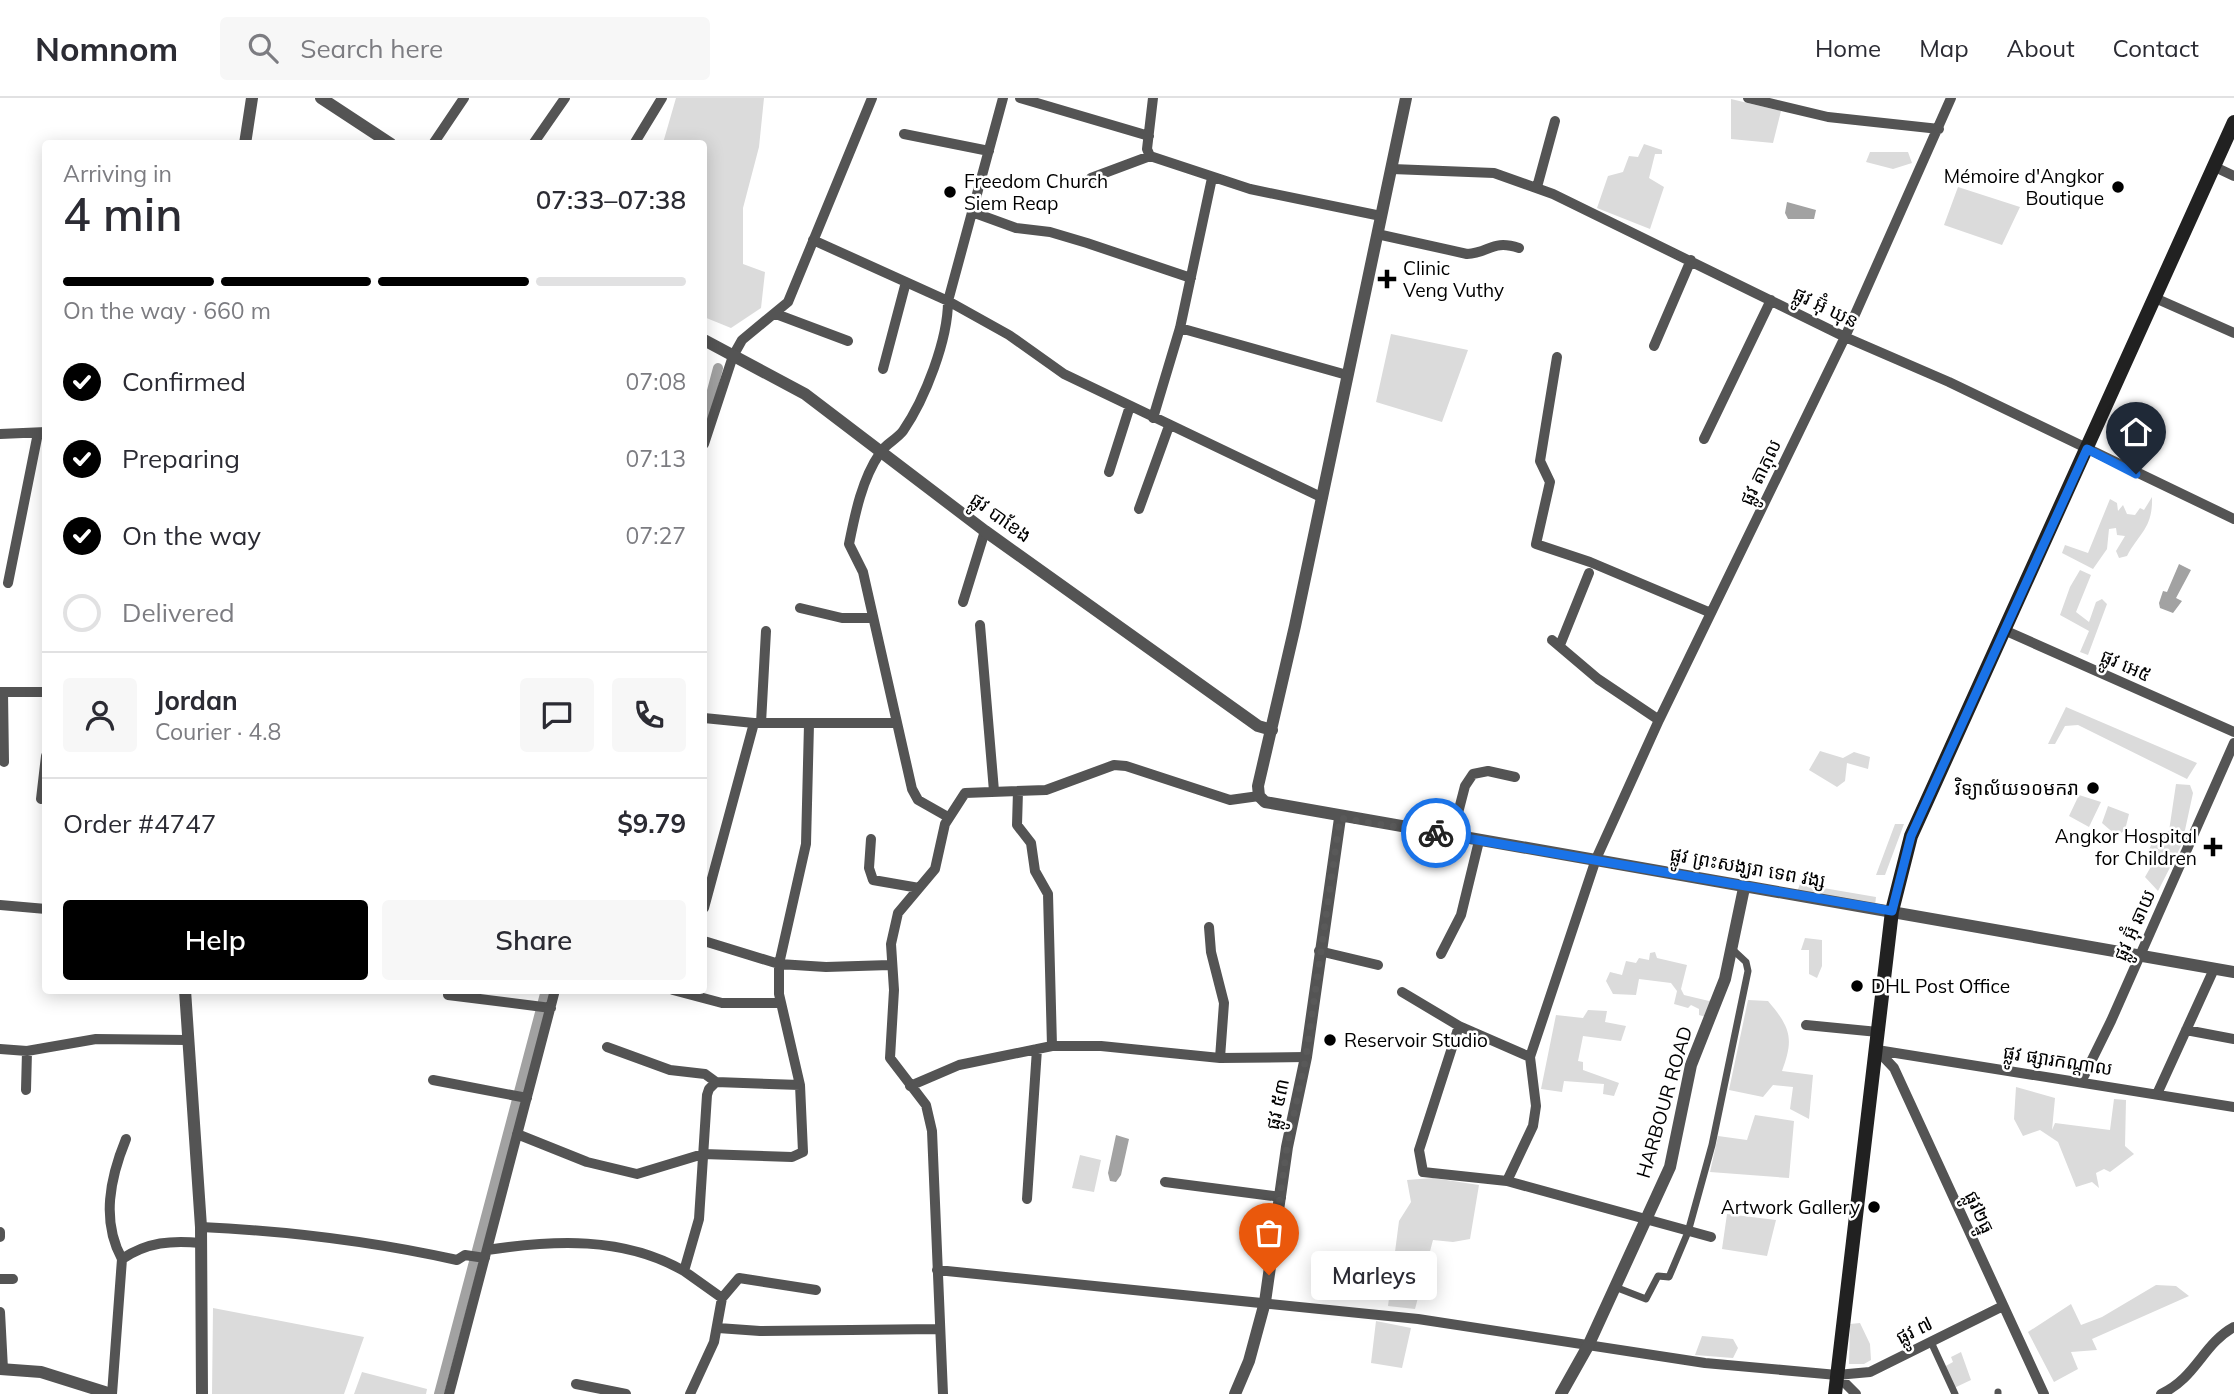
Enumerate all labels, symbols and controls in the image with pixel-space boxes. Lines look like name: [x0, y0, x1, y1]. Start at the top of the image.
search box: [220, 17, 710, 80]
text: Nomnom: [35, 28, 178, 69]
icon: search: [244, 29, 282, 67]
text: Search here: [300, 32, 443, 65]
text: Home: [1815, 33, 1881, 63]
text: Map: [1919, 33, 1969, 63]
text: About: [2007, 33, 2075, 63]
text: Contact: [2113, 33, 2199, 63]
text: Arriving in: [63, 159, 172, 188]
place label: Mémoire d'Angkor Boutique: [1944, 164, 2104, 210]
place label: Freedom Church Siem Reap: [964, 169, 1108, 215]
marker: Mémoire d'Angkor Boutique: [2110, 179, 2126, 195]
text: 07:33–07:38: [536, 183, 686, 216]
marker: Freedom Church Siem Reap: [942, 184, 958, 200]
text: 4 min: [63, 185, 182, 243]
place label: Clinic Veng Vuthy: [1403, 256, 1504, 302]
marker: Clinic Veng Vuthy: [1377, 269, 1397, 289]
street label: ផ្លូវ អ៊ុំ ឃុន: [1787, 281, 1863, 338]
text: On the way · 660 m: [63, 296, 271, 325]
icon: check: [63, 363, 101, 401]
text: Confirmed: [122, 365, 246, 398]
text: 07:08: [626, 367, 686, 396]
pin: [2106, 402, 2166, 474]
icon: home: [2117, 413, 2155, 451]
street label: ផ្លូវ តាភុល: [1734, 435, 1791, 511]
icon: check: [63, 440, 101, 478]
text: Preparing: [122, 442, 240, 475]
text: 07:13: [626, 444, 686, 473]
street label: ផ្លូវ បាខែង: [962, 487, 1037, 552]
icon: check: [63, 517, 101, 555]
text: On the way: [122, 519, 261, 552]
text: 07:27: [626, 521, 686, 550]
text: Delivered: [122, 596, 235, 629]
street label: ផ្លូវ អេ៥: [2095, 643, 2155, 692]
button: person: [63, 678, 137, 752]
button: chat: [520, 678, 594, 752]
button: phone: [612, 678, 686, 752]
text: Jordan: [155, 684, 238, 717]
text: Courier · 4.8: [155, 717, 281, 746]
place label: វិទ្យាល័យ១០មករា: [1954, 776, 2079, 800]
marker: វិទ្យាល័យ១០មករា: [2085, 780, 2101, 796]
courier: [1401, 798, 1471, 868]
text: Order #4747: [63, 807, 216, 840]
text: $9.79: [617, 807, 686, 840]
icon: bike: [1417, 814, 1455, 852]
place label: Angkor Hospital for Children: [2055, 824, 2197, 870]
marker: Angkor Hospital for Children: [2203, 837, 2223, 857]
street label: ផ្លូវ ព្រះសង្ឃរា ទេព វង្ស: [1667, 841, 1828, 898]
street label: ផ្លូវ អ៊ុំ ឆាយ: [2107, 885, 2166, 967]
button: Help: [63, 900, 368, 980]
button: Share: [382, 900, 686, 980]
place label: DHL Post Office: [1871, 974, 2010, 998]
marker: DHL Post Office: [1849, 978, 1865, 994]
street label: HARBOUR ROAD: [1631, 1023, 1697, 1181]
place label: Reservoir Studio: [1344, 1028, 1488, 1052]
marker: Reservoir Studio: [1322, 1032, 1338, 1048]
street label: ផ្លូវ ផ្សារកណ្តាល: [2001, 1039, 2115, 1086]
street label: ផ្លូវ ៥៣: [1260, 1076, 1300, 1133]
street label: ផ្លូវ២ធ្នូ: [1955, 1187, 2000, 1240]
place label: Artwork Gallery: [1721, 1195, 1860, 1219]
marker: Artwork Gallery: [1866, 1199, 1882, 1215]
pin: [1239, 1203, 1299, 1275]
icon: bag: [1250, 1214, 1288, 1252]
callout: Marleys: [1311, 1250, 1437, 1300]
text: Marleys: [1332, 1261, 1416, 1290]
street label: ផ្លូវ ៧: [1892, 1311, 1939, 1354]

